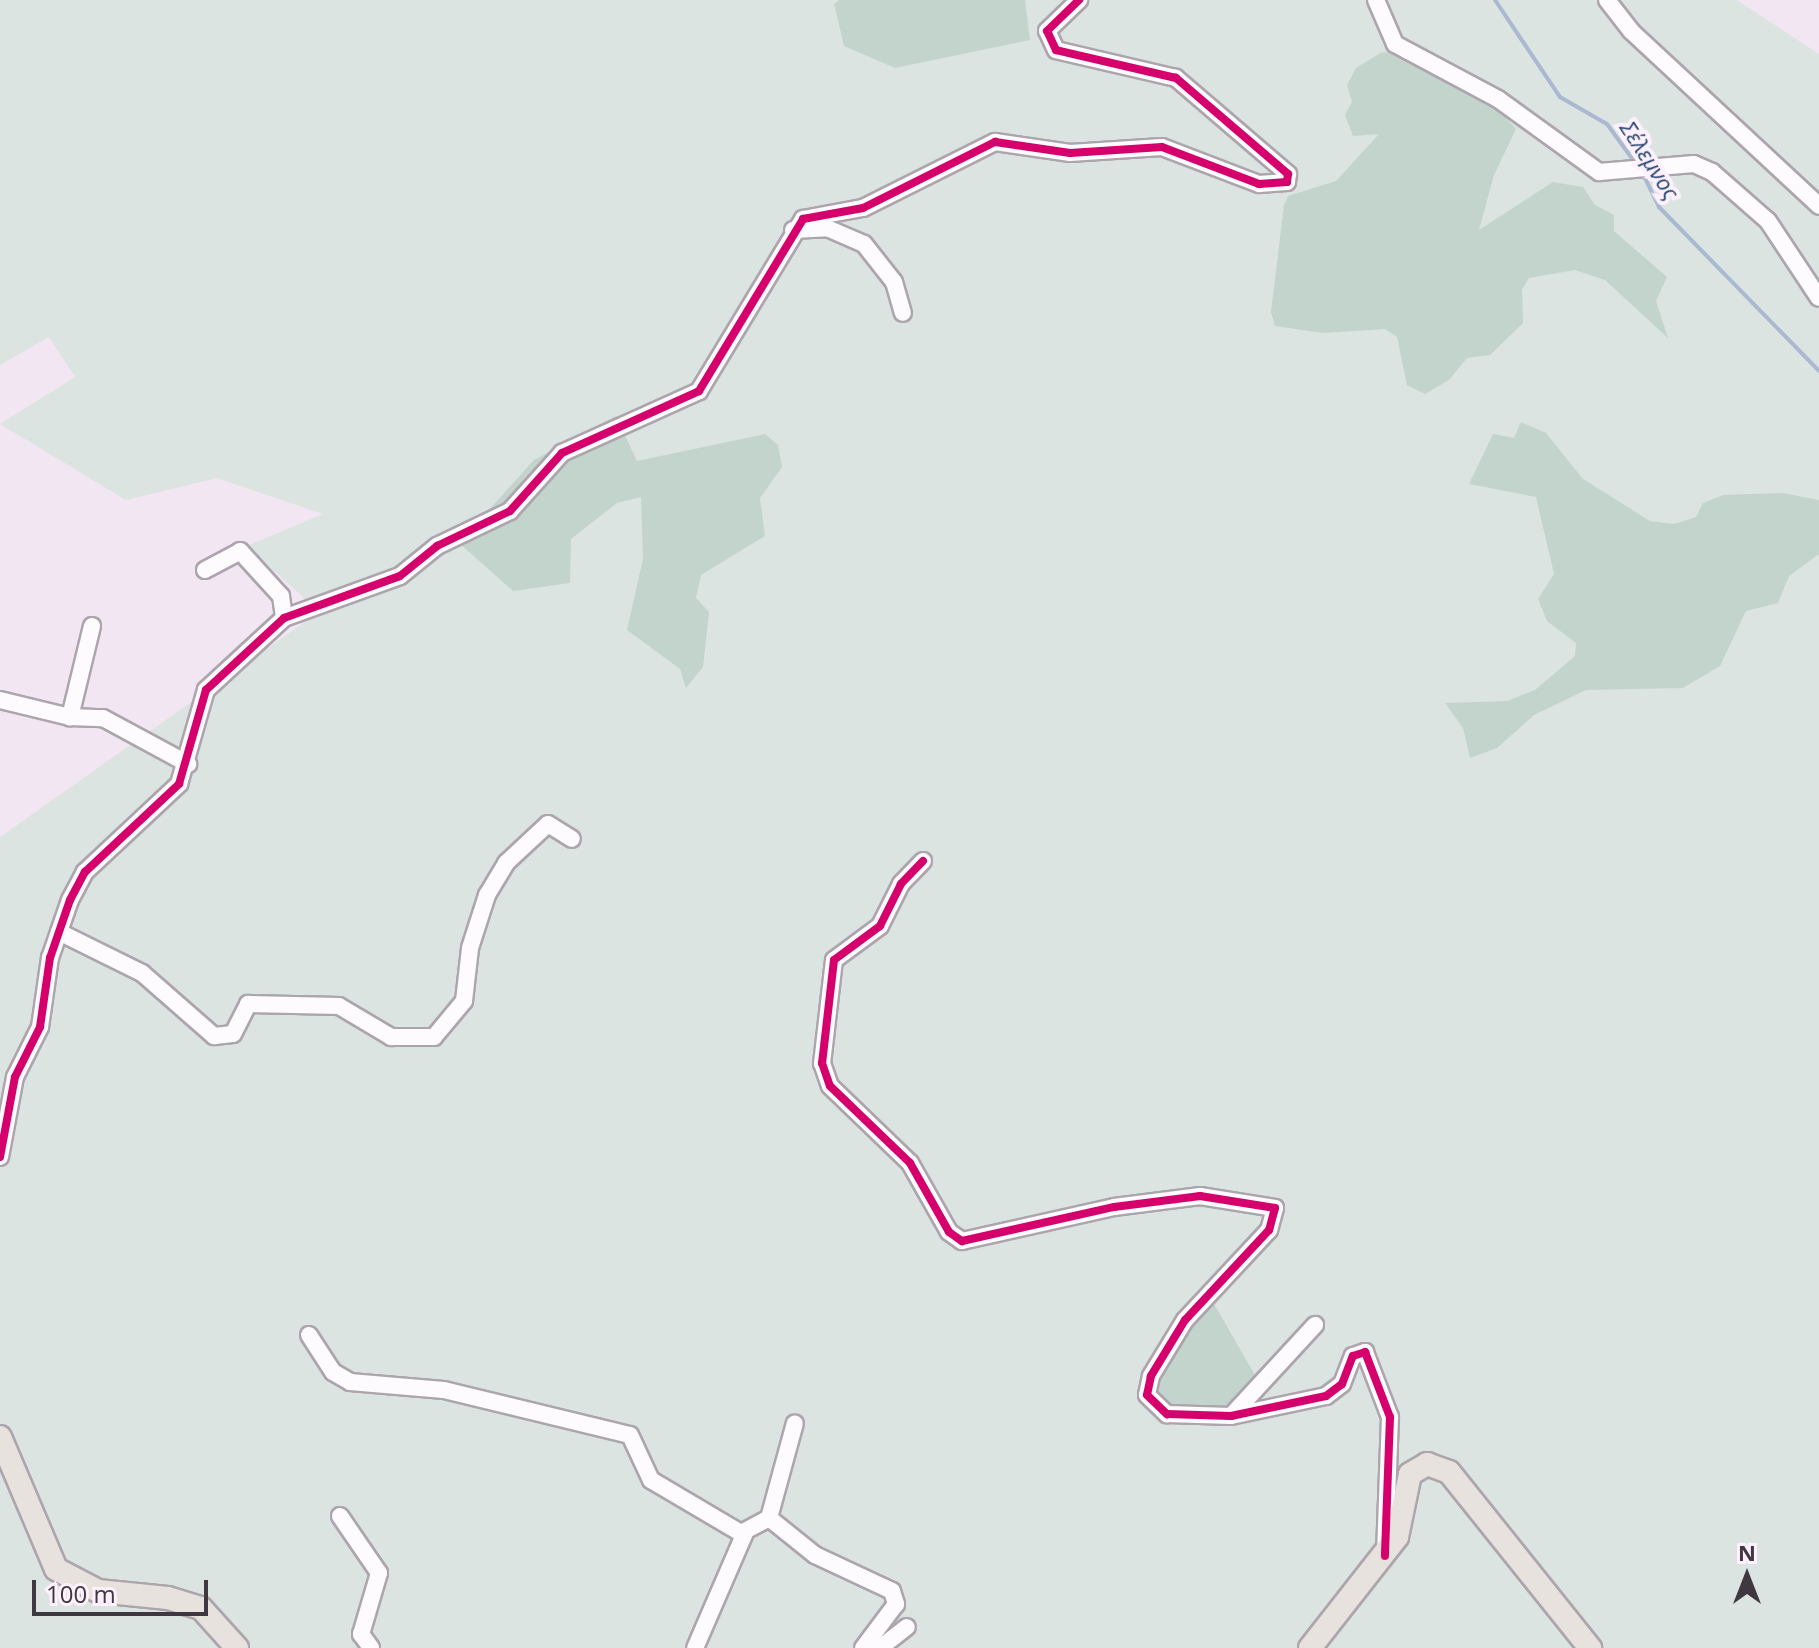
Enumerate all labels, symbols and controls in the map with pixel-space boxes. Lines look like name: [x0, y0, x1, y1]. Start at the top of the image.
water label: Σέλεμνος: [1615, 116, 1685, 204]
north arrow: [1707, 1536, 1787, 1616]
text: N: [1738, 1537, 1756, 1567]
scale bar: [36, 1564, 212, 1614]
text: 100 m: [46, 1577, 116, 1610]

